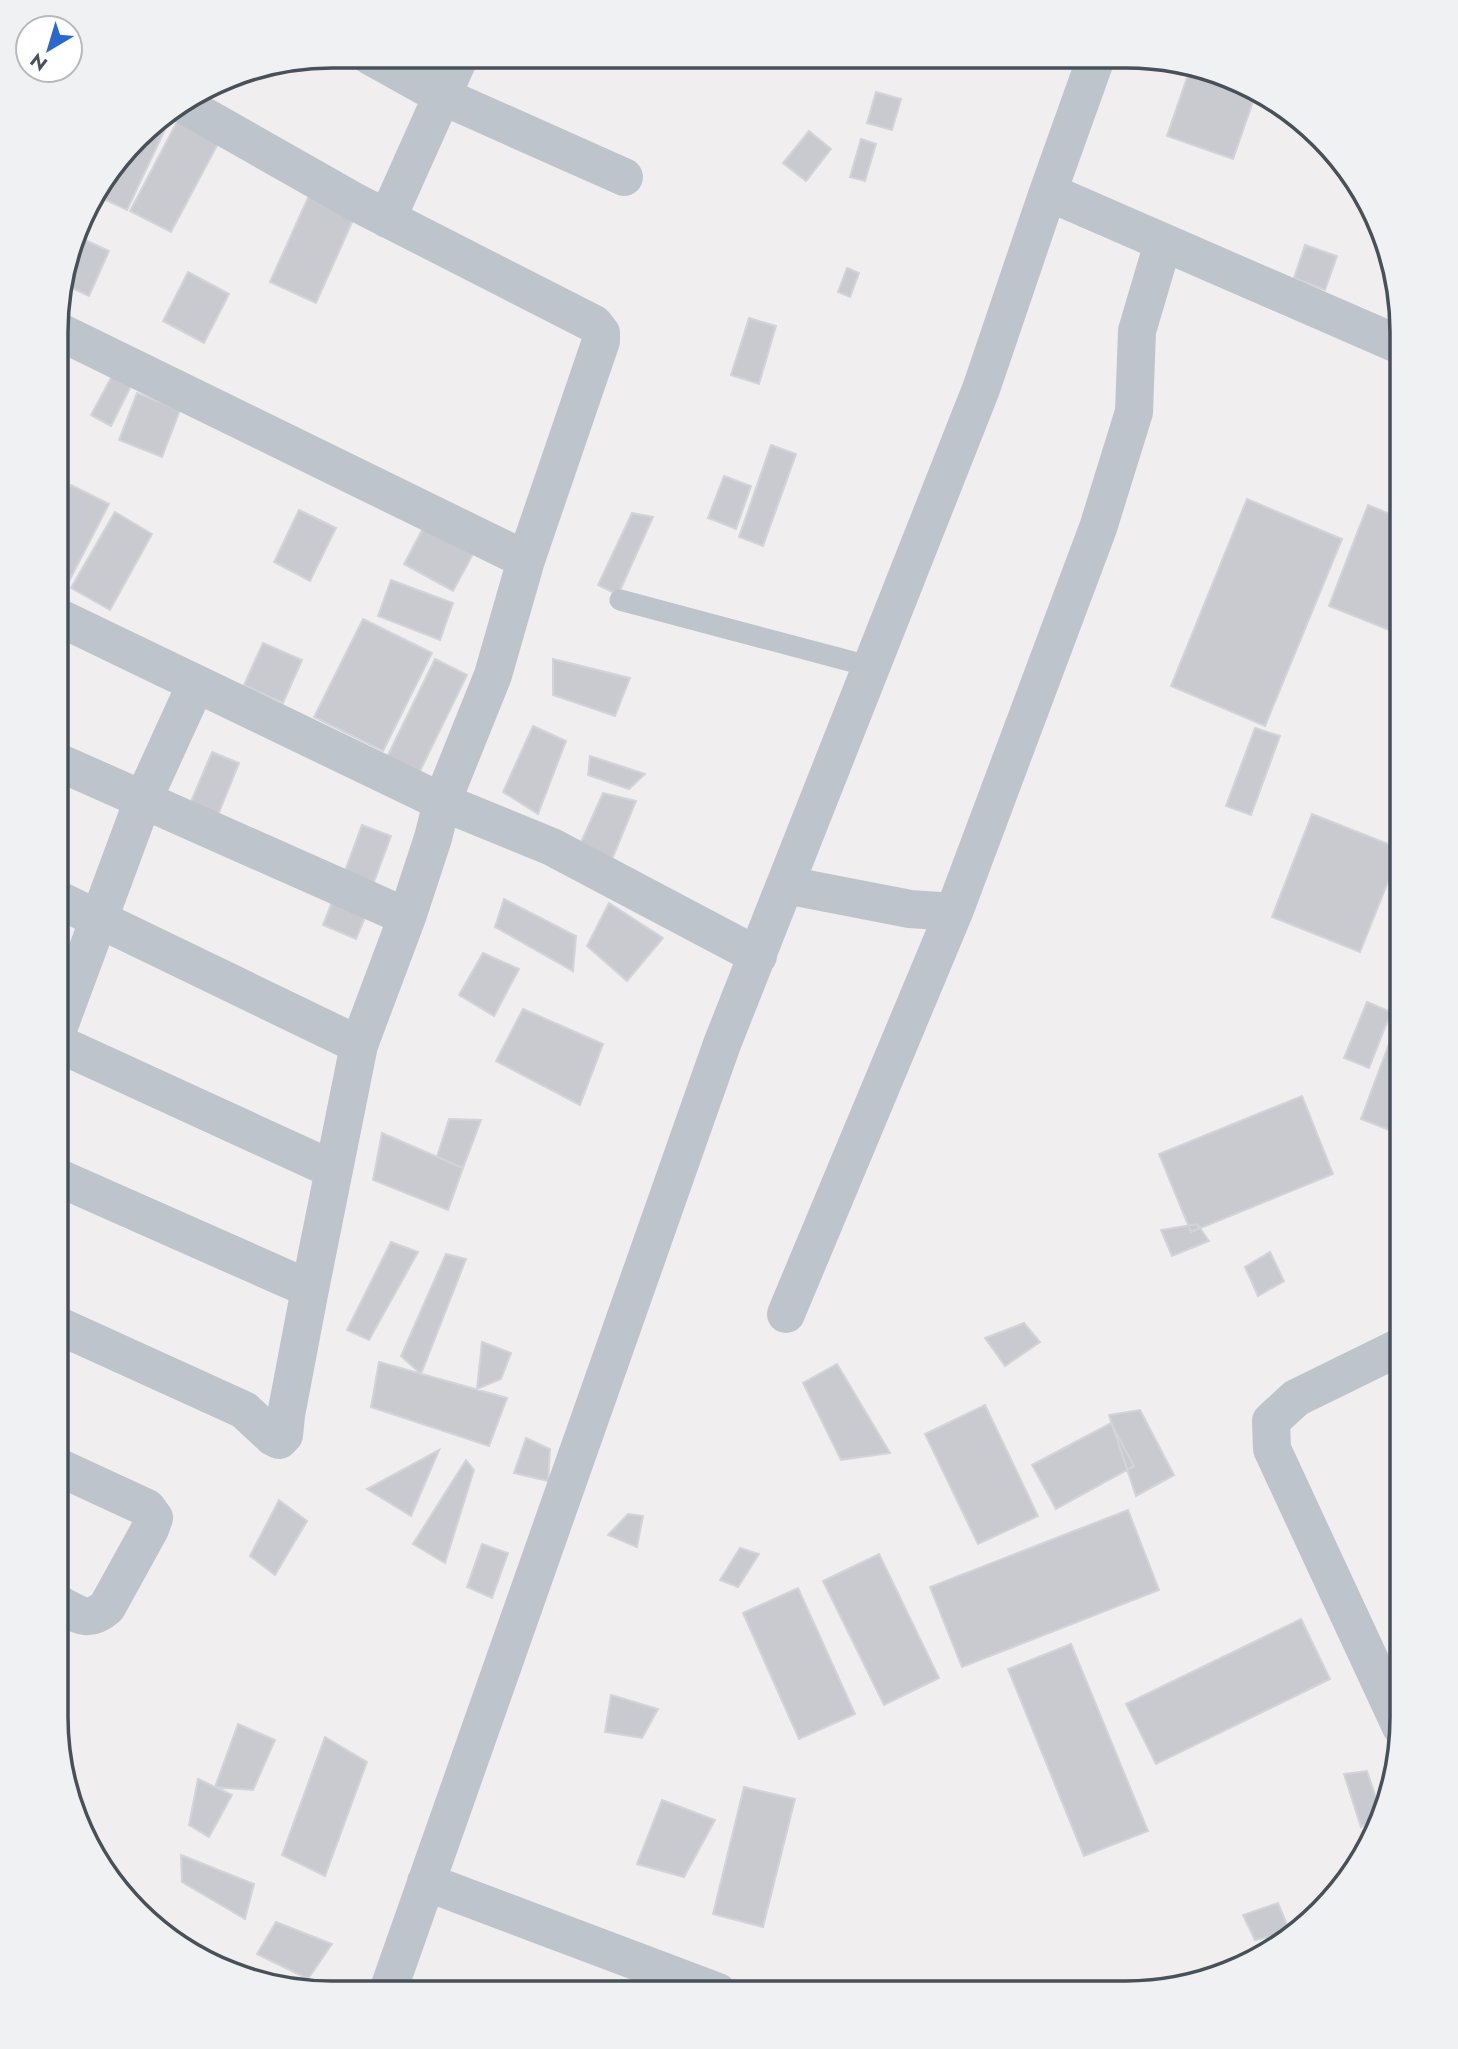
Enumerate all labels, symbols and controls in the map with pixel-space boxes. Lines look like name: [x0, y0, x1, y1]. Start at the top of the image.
north arrow: [14, 14, 84, 84]
text: N: [25, 47, 53, 77]

